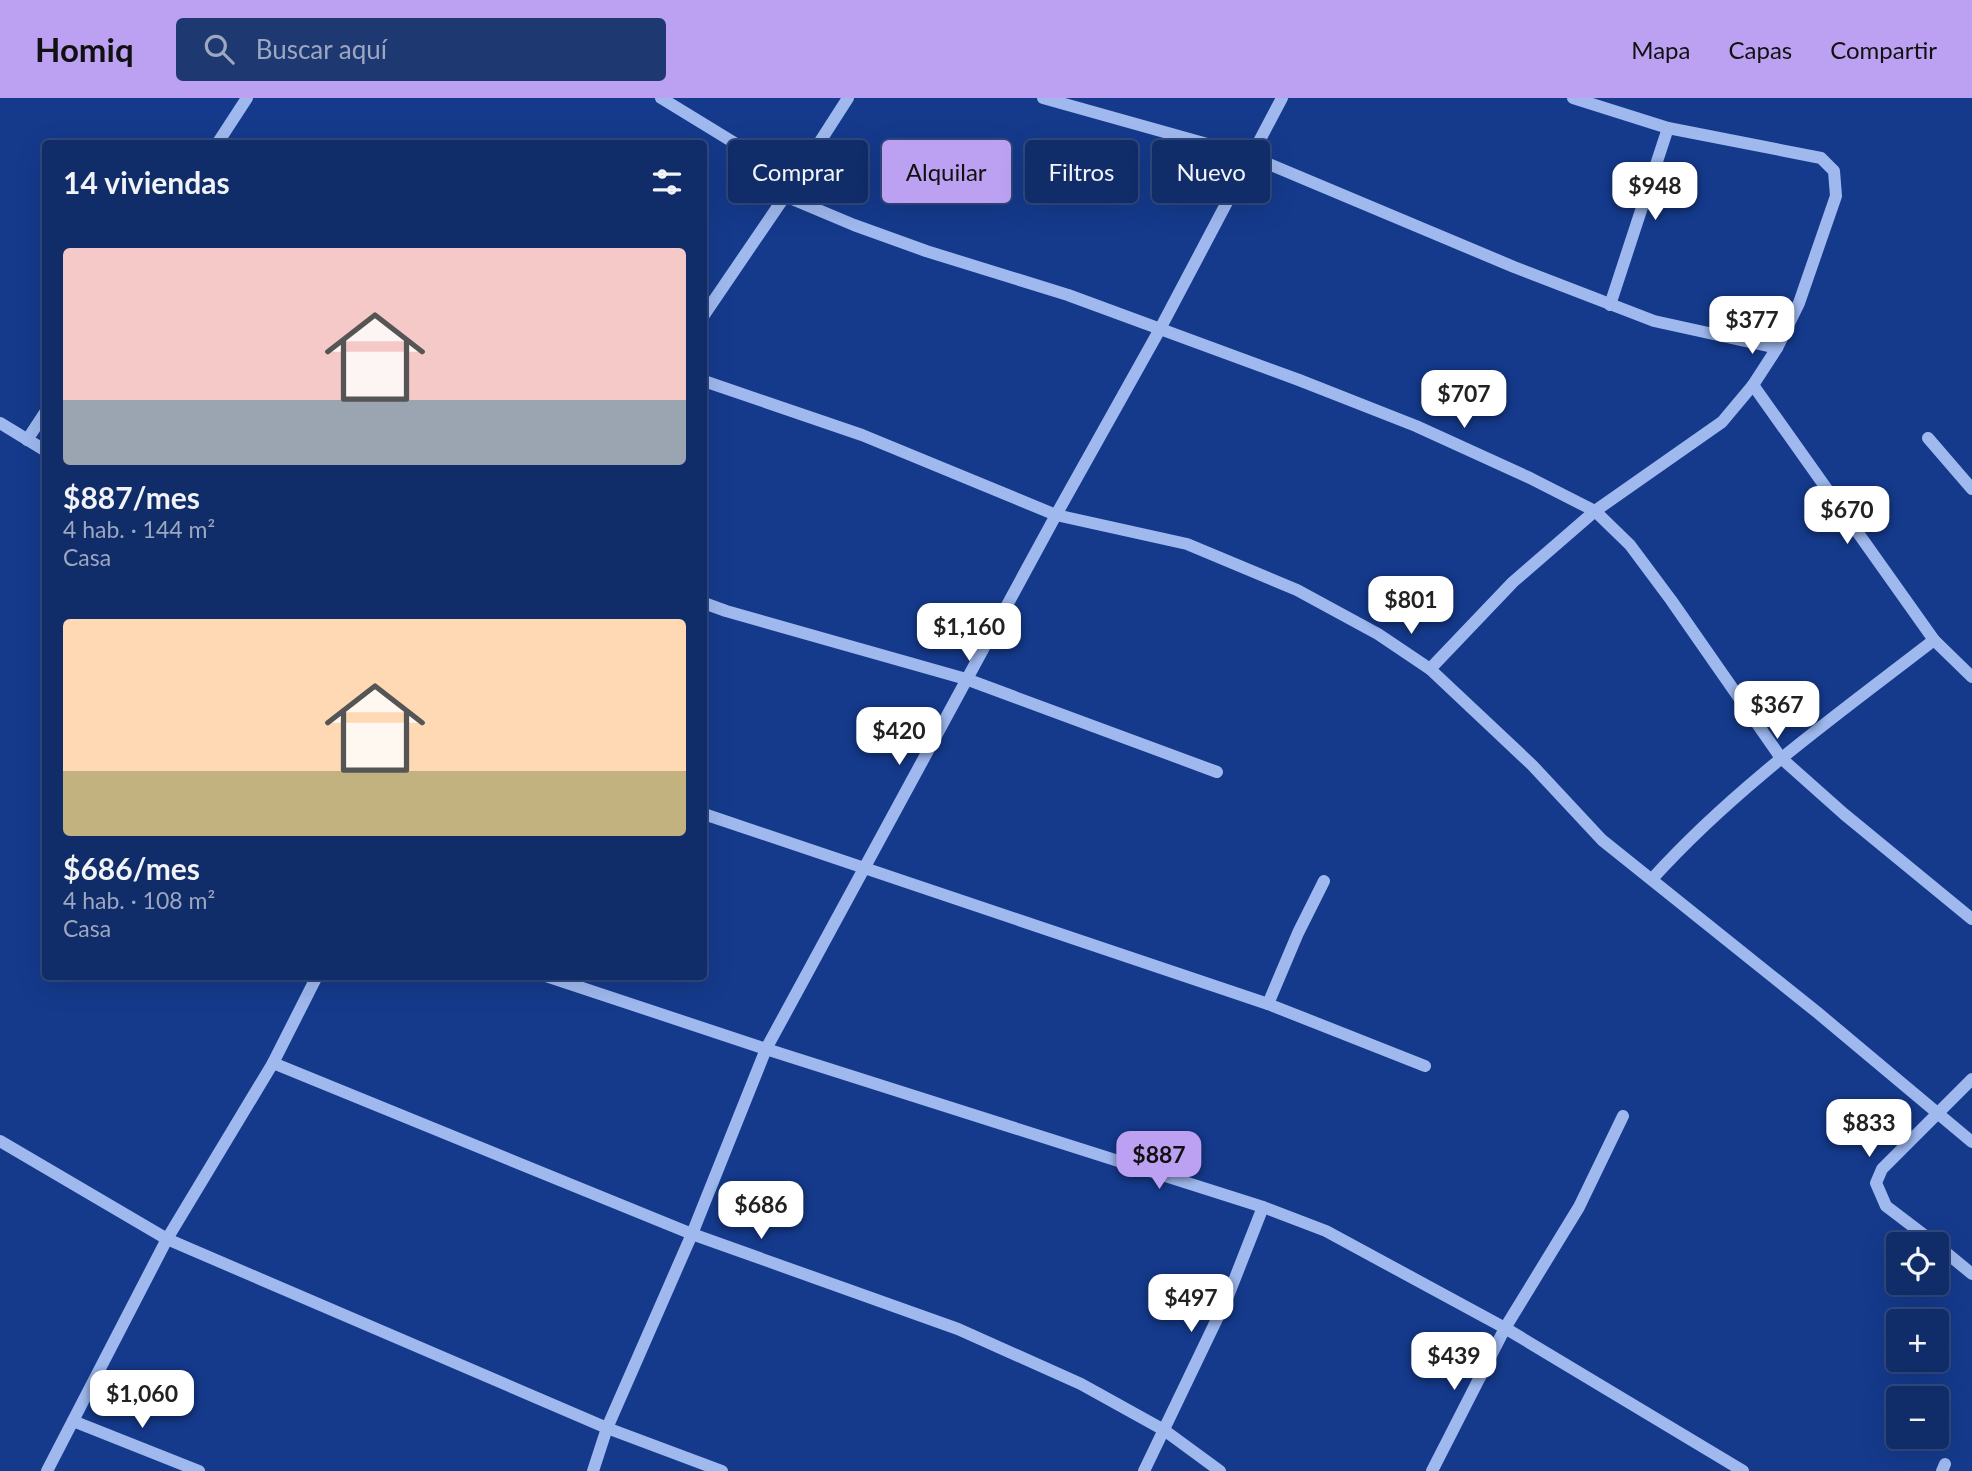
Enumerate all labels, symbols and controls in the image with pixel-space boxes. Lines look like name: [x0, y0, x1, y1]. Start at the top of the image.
search box: [176, 18, 666, 81]
text: Homiq: [35, 29, 134, 69]
icon: search: [200, 30, 238, 68]
text: Buscar aquí: [256, 33, 387, 65]
text: Mapa: [1631, 35, 1690, 64]
text: Capas: [1728, 35, 1792, 64]
text: Compartir: [1830, 35, 1937, 64]
chip: Comprar: [728, 140, 868, 203]
chip: Alquilar: [882, 140, 1011, 203]
chip: Filtros: [1025, 140, 1138, 203]
chip: Nuevo: [1152, 140, 1270, 203]
pin: $948: [1614, 162, 1696, 222]
icon: filters: [648, 163, 686, 201]
text: 14 viviendas: [63, 164, 230, 200]
text: $948: [1628, 171, 1682, 199]
icon: home: [312, 294, 438, 420]
pin: $377: [1711, 296, 1793, 356]
text: $377: [1725, 305, 1779, 333]
pin: $707: [1423, 370, 1505, 430]
text: $707: [1437, 379, 1491, 407]
text: $887/mes: [63, 479, 200, 515]
pin: $670: [1806, 486, 1888, 546]
text: $670: [1820, 495, 1874, 523]
text: 4 hab. · 144 m²: [63, 515, 215, 543]
text: Casa: [63, 543, 111, 571]
pin: $801: [1370, 576, 1452, 636]
text: $801: [1384, 585, 1438, 613]
pin: $1,160: [912, 603, 1026, 663]
text: $1,160: [933, 612, 1005, 640]
icon: home: [312, 665, 438, 791]
pin: $367: [1736, 682, 1818, 741]
text: $367: [1750, 690, 1804, 718]
pin: $420: [858, 708, 940, 767]
text: $420: [872, 716, 926, 744]
text: $686/mes: [63, 850, 200, 886]
text: 4 hab. · 108 m²: [63, 886, 215, 914]
text: Casa: [63, 914, 111, 942]
pin: $833: [1828, 1100, 1910, 1159]
text: $833: [1842, 1108, 1896, 1136]
pin: $887: [1118, 1132, 1200, 1191]
text: $887: [1132, 1140, 1186, 1168]
pin: $686: [720, 1182, 802, 1241]
text: $686: [734, 1190, 788, 1218]
map controls: [1886, 1232, 1949, 1449]
button: locate: [1886, 1232, 1949, 1295]
pin: $497: [1150, 1274, 1232, 1334]
text: $497: [1164, 1283, 1218, 1311]
button: +: [1886, 1309, 1949, 1372]
pin: $439: [1413, 1332, 1495, 1392]
text: $439: [1427, 1341, 1481, 1369]
pin: $1,060: [85, 1370, 199, 1430]
text: $1,060: [106, 1379, 178, 1407]
button: −: [1886, 1386, 1949, 1449]

